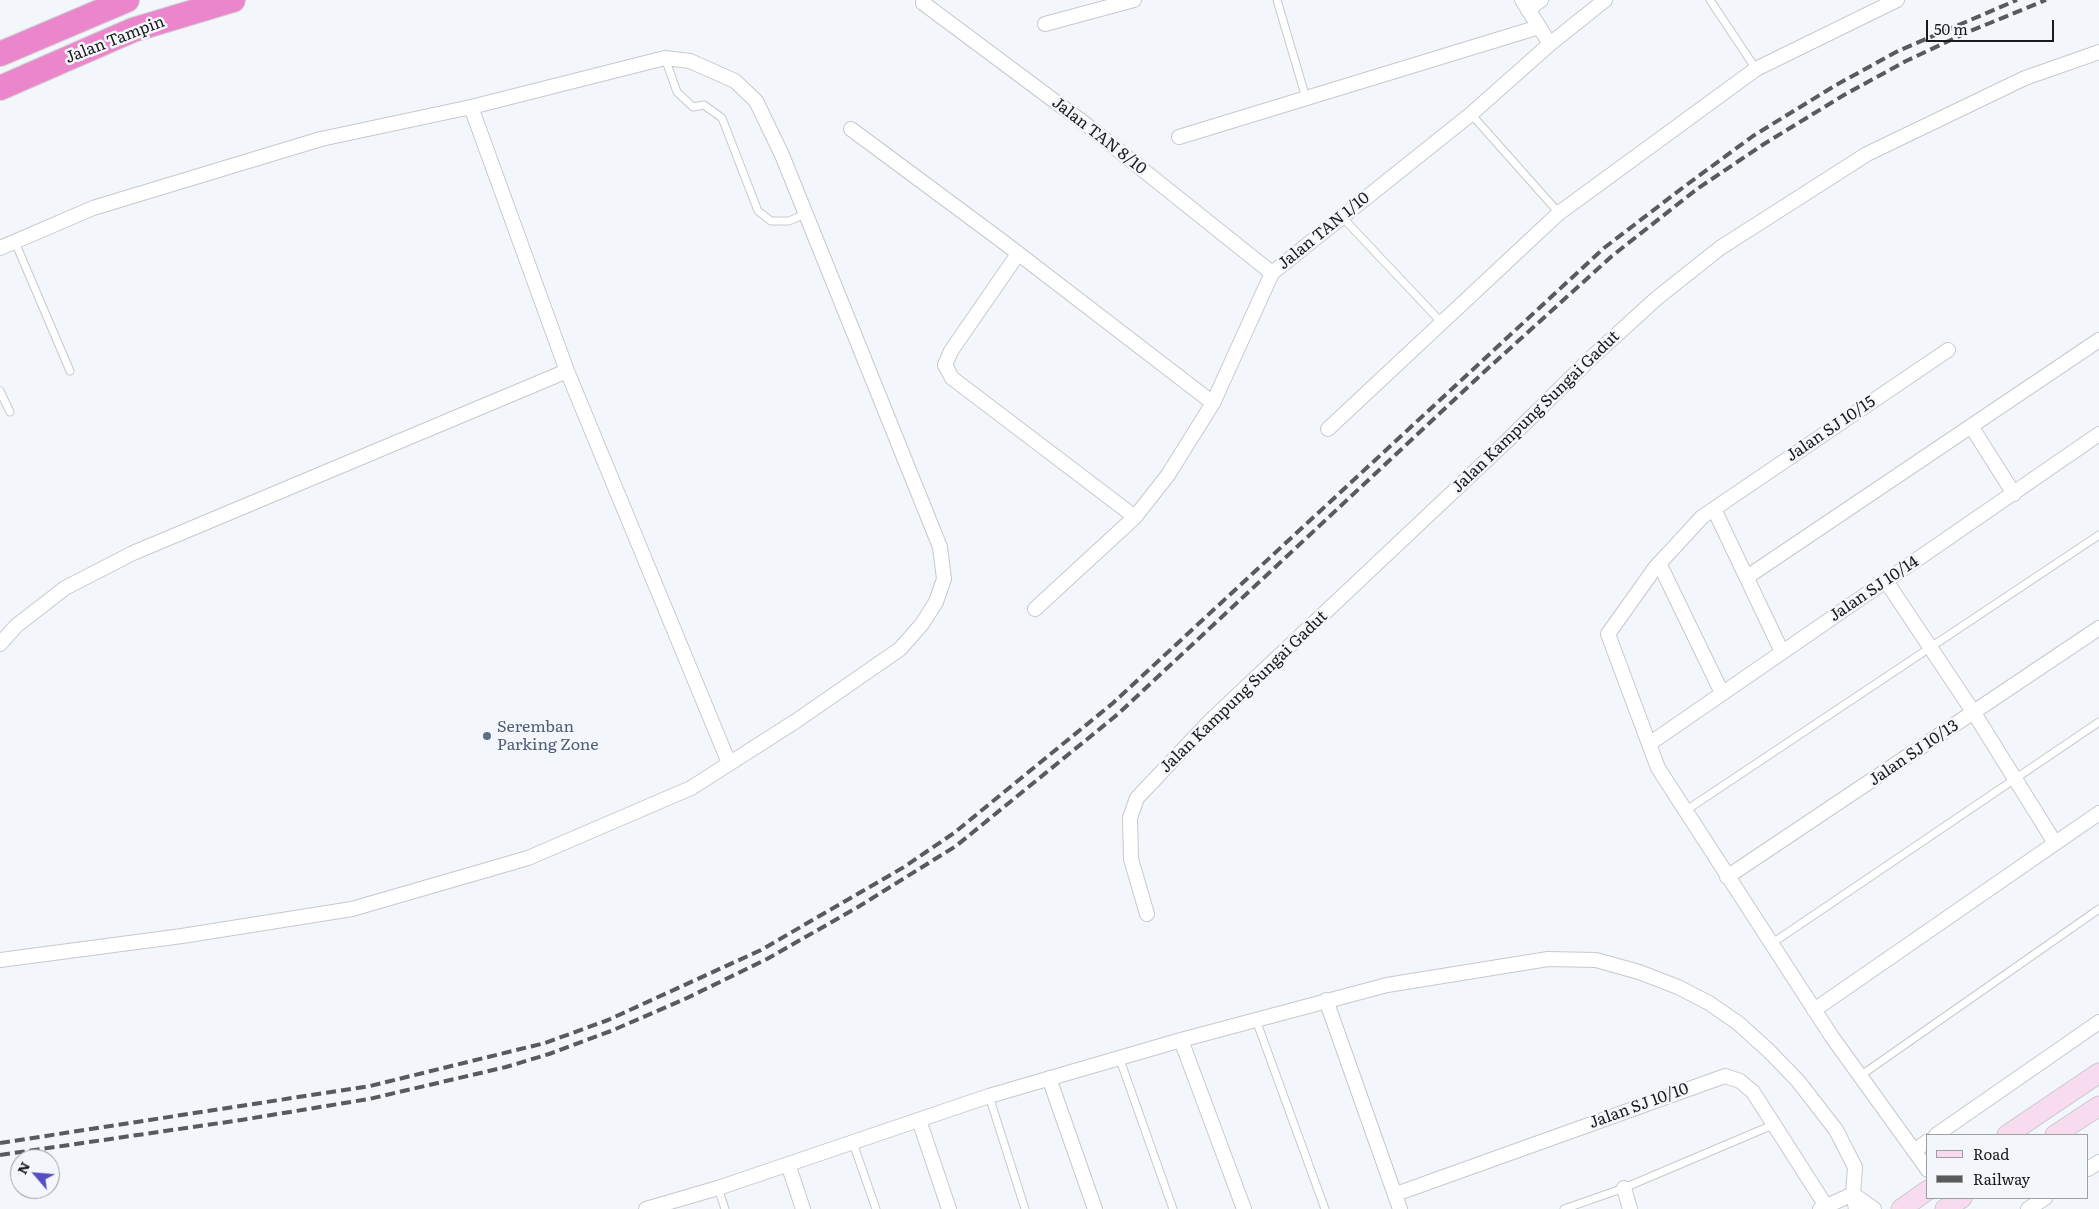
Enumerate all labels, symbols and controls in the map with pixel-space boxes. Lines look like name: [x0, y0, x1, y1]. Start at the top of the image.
scale bar: [1929, 10, 2056, 42]
street label: Jalan Tampin: [63, 12, 167, 68]
text: 50 m: [1934, 17, 1968, 40]
street label: Jalan TAN 8/10: [1048, 93, 1150, 179]
street label: Jalan TAN 1/10: [1274, 188, 1374, 274]
street label: Jalan Kampung Sungai Gadut: [1448, 327, 1624, 497]
street label: Jalan SJ 10/15: [1783, 392, 1879, 466]
street label: Jalan SJ 10/14: [1826, 552, 1922, 626]
street label: Jalan Kampung Sungai Gadut: [1156, 607, 1332, 777]
street label: Jalan SJ 10/13: [1866, 716, 1962, 790]
place label: Seremban Parking Zone: [497, 717, 599, 755]
marker: Seremban Parking Zone: [481, 730, 493, 742]
street label: Jalan SJ 10/10: [1587, 1079, 1691, 1133]
legend: [1926, 1134, 2089, 1199]
text: Road: [1973, 1142, 2009, 1165]
north arrow: [10, 1149, 60, 1199]
text: N: [11, 1158, 34, 1177]
text: Railway: [1973, 1167, 2030, 1190]

